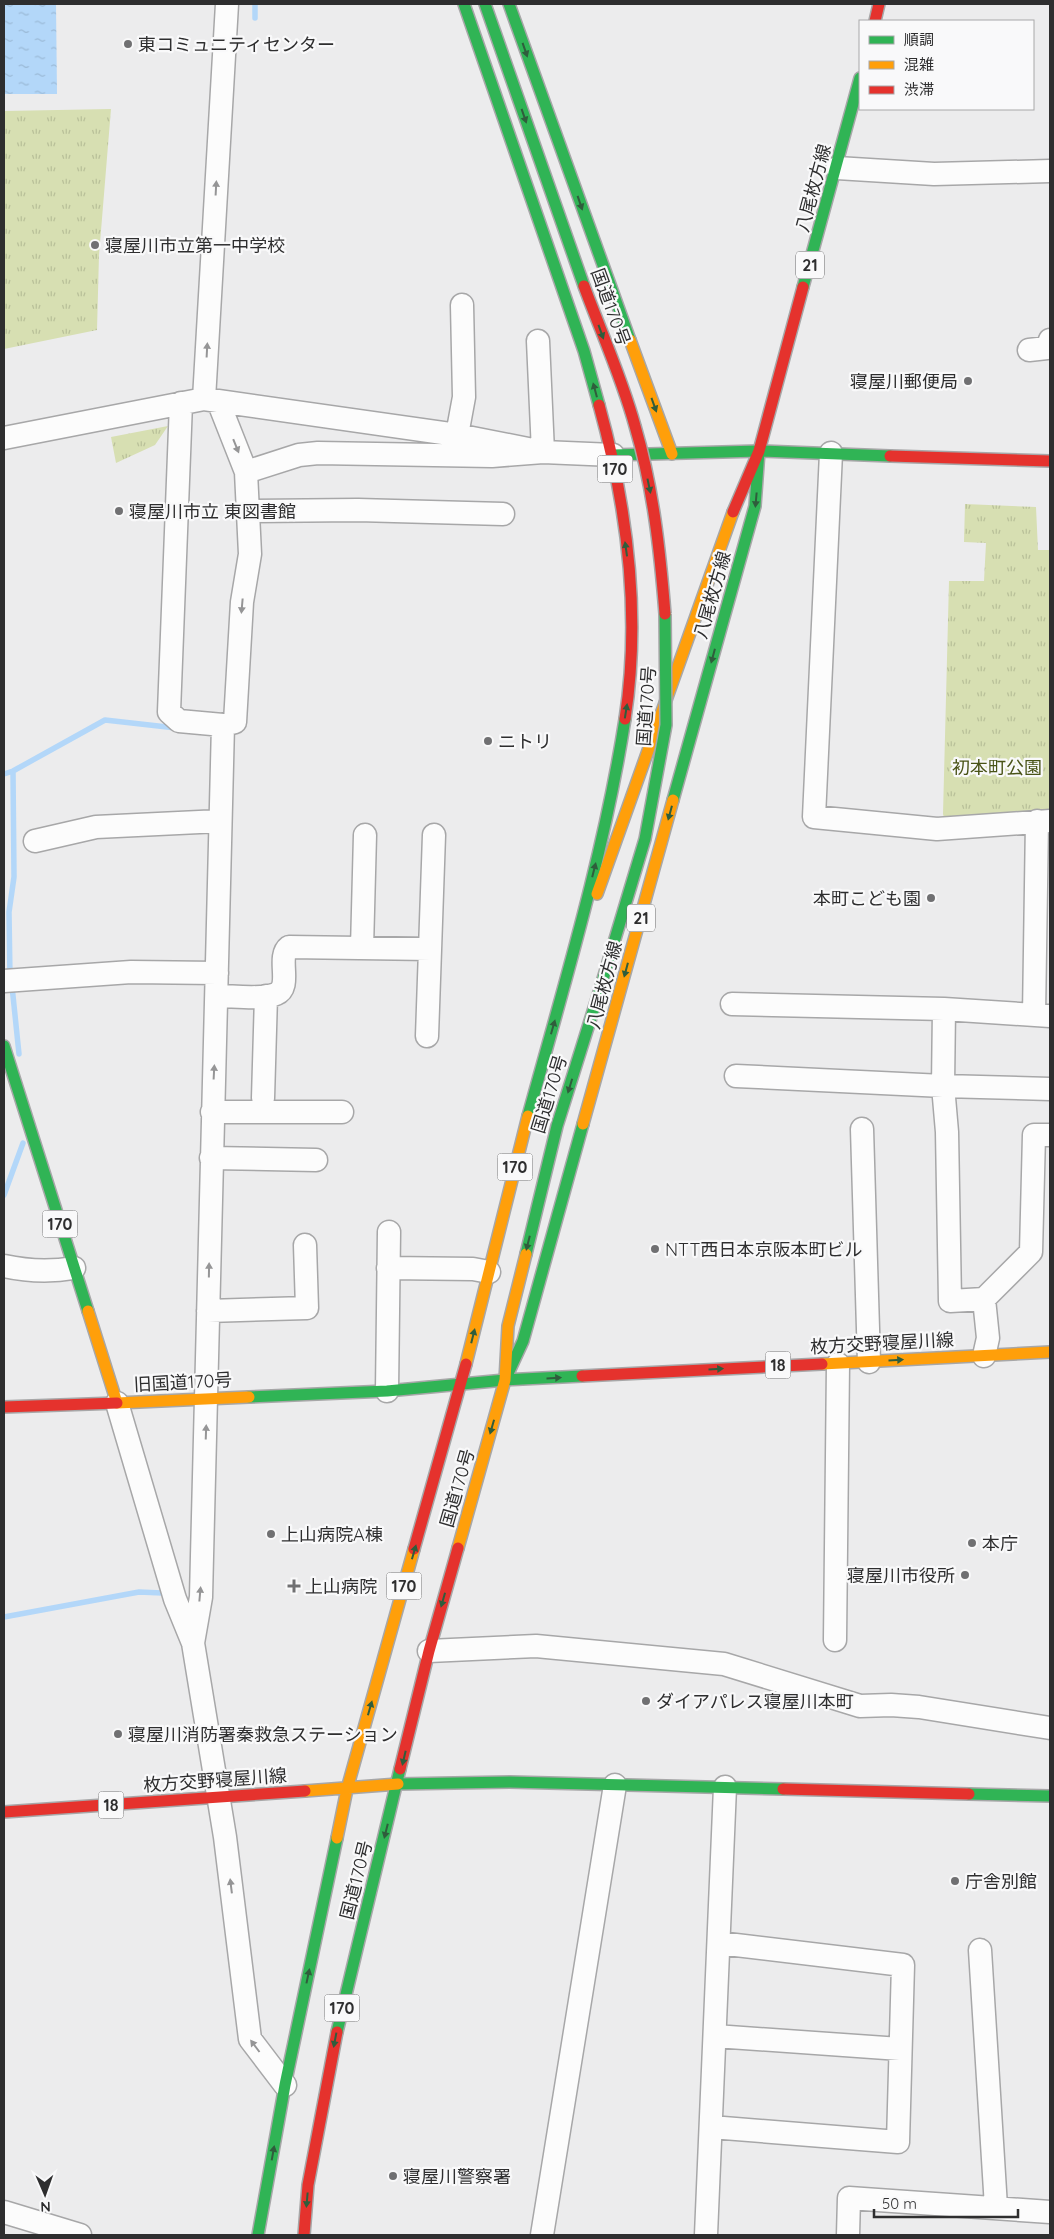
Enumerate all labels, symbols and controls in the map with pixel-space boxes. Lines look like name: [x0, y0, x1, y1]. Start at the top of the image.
legend: [859, 20, 1034, 110]
text: 順調: [904, 30, 934, 49]
place label: 東コミュニティセンター: [138, 33, 335, 56]
marker: 東コミュニティセンター: [122, 38, 134, 50]
one-way arrow: [522, 42, 529, 57]
text: 混雑: [904, 55, 934, 74]
text: 渋滞: [904, 80, 934, 99]
one-way arrow: [521, 109, 529, 124]
street label: 八尾枚方線: [790, 142, 836, 234]
one-way arrow: [212, 180, 220, 196]
one-way arrow: [576, 196, 584, 211]
place label: 寝屋川市立第一中学校: [105, 234, 285, 257]
marker: 寝屋川市立第一中学校: [89, 239, 101, 251]
road number: 21: [796, 252, 824, 278]
street label: 国道170号: [586, 265, 636, 349]
one-way arrow: [598, 324, 605, 339]
one-way arrow: [203, 342, 211, 358]
place label: 寝屋川郵便局: [850, 370, 958, 393]
marker: 寝屋川郵便局: [962, 375, 974, 387]
one-way arrow: [590, 382, 598, 397]
one-way arrow: [650, 398, 658, 413]
one-way arrow: [232, 439, 240, 454]
road number: 170: [598, 456, 632, 482]
one-way arrow: [645, 479, 653, 494]
one-way arrow: [751, 492, 759, 508]
place label: 寝屋川市立 東図書館: [129, 500, 296, 523]
marker: 寝屋川市立 東図書館: [113, 505, 125, 517]
one-way arrow: [622, 540, 630, 556]
street label: 八尾枚方線: [689, 549, 735, 641]
one-way arrow: [238, 598, 246, 614]
one-way arrow: [709, 649, 717, 664]
street label: 国道170号: [632, 665, 660, 747]
one-way arrow: [623, 702, 631, 718]
place label: ニトリ: [498, 730, 552, 753]
marker: ニトリ: [482, 735, 494, 747]
park label: 初本町公園: [952, 756, 1042, 779]
one-way arrow: [665, 805, 673, 820]
one-way arrow: [590, 862, 598, 877]
place label: 本町こども園: [813, 887, 921, 910]
marker: 本町こども園: [925, 892, 937, 904]
road number: 21: [627, 904, 655, 931]
street label: 八尾枚方線: [581, 939, 627, 1031]
one-way arrow: [622, 962, 630, 977]
one-way arrow: [549, 1019, 557, 1034]
street label: 国道170号: [526, 1052, 572, 1136]
one-way arrow: [210, 1064, 218, 1080]
one-way arrow: [565, 1078, 573, 1093]
road number: 170: [498, 1154, 532, 1180]
road number: 170: [42, 1210, 78, 1238]
one-way arrow: [524, 1235, 532, 1250]
place label: NTT西日本京阪本町ビル: [665, 1238, 862, 1261]
marker: NTT西日本京阪本町ビル: [649, 1243, 661, 1255]
one-way arrow: [205, 1261, 213, 1277]
street label: 枚方交野寝屋川線: [809, 1328, 955, 1358]
one-way arrow: [469, 1329, 477, 1344]
road number: 18: [766, 1352, 790, 1378]
one-way arrow: [888, 1356, 904, 1364]
one-way arrow: [708, 1364, 724, 1372]
street label: 旧国道170号: [133, 1368, 233, 1396]
one-way arrow: [546, 1373, 562, 1381]
one-way arrow: [488, 1420, 496, 1435]
one-way arrow: [202, 1424, 210, 1440]
street label: 国道170号: [435, 1446, 479, 1530]
place label: 上山病院A棟: [281, 1523, 383, 1546]
marker: 上山病院A棟: [265, 1528, 277, 1540]
place label: 本庁: [982, 1532, 1018, 1555]
marker: 本庁: [966, 1537, 978, 1549]
one-way arrow: [410, 1544, 418, 1559]
place label: 寝屋川市役所: [847, 1564, 955, 1587]
marker: 寝屋川市役所: [959, 1569, 971, 1581]
road number: 170: [386, 1572, 422, 1600]
place label: 上山病院: [305, 1575, 377, 1598]
marker: 上山病院: [287, 1579, 301, 1593]
one-way arrow: [197, 1586, 205, 1602]
one-way arrow: [439, 1593, 447, 1608]
place label: ダイアパレス寝屋川本町: [656, 1690, 854, 1713]
marker: ダイアパレス寝屋川本町: [640, 1695, 652, 1707]
one-way arrow: [366, 1701, 374, 1716]
place label: 寝屋川消防署秦救急ステーション: [128, 1723, 398, 1746]
marker: 寝屋川消防署秦救急ステーション: [112, 1728, 124, 1740]
one-way arrow: [400, 1751, 408, 1766]
street label: 枚方交野寝屋川線: [142, 1764, 288, 1796]
road number: 18: [98, 1792, 124, 1818]
one-way arrow: [382, 1824, 390, 1839]
street label: 国道170号: [335, 1838, 377, 1922]
place label: 庁舎別館: [965, 1870, 1037, 1893]
marker: 庁舎別館: [949, 1875, 961, 1887]
one-way arrow: [227, 1878, 235, 1894]
one-way arrow: [304, 1969, 312, 1984]
road number: 170: [324, 1995, 360, 2022]
one-way arrow: [331, 2032, 339, 2048]
one-way arrow: [250, 2040, 261, 2053]
one-way arrow: [270, 2145, 278, 2161]
place label: 寝屋川警察署: [403, 2165, 511, 2188]
north arrow: [20, 2169, 70, 2219]
marker: 寝屋川警察署: [387, 2170, 399, 2182]
scale bar: [874, 2186, 1018, 2218]
one-way arrow: [302, 2192, 310, 2208]
text: 50 m: [882, 2194, 917, 2213]
text: N: [40, 2198, 51, 2216]

